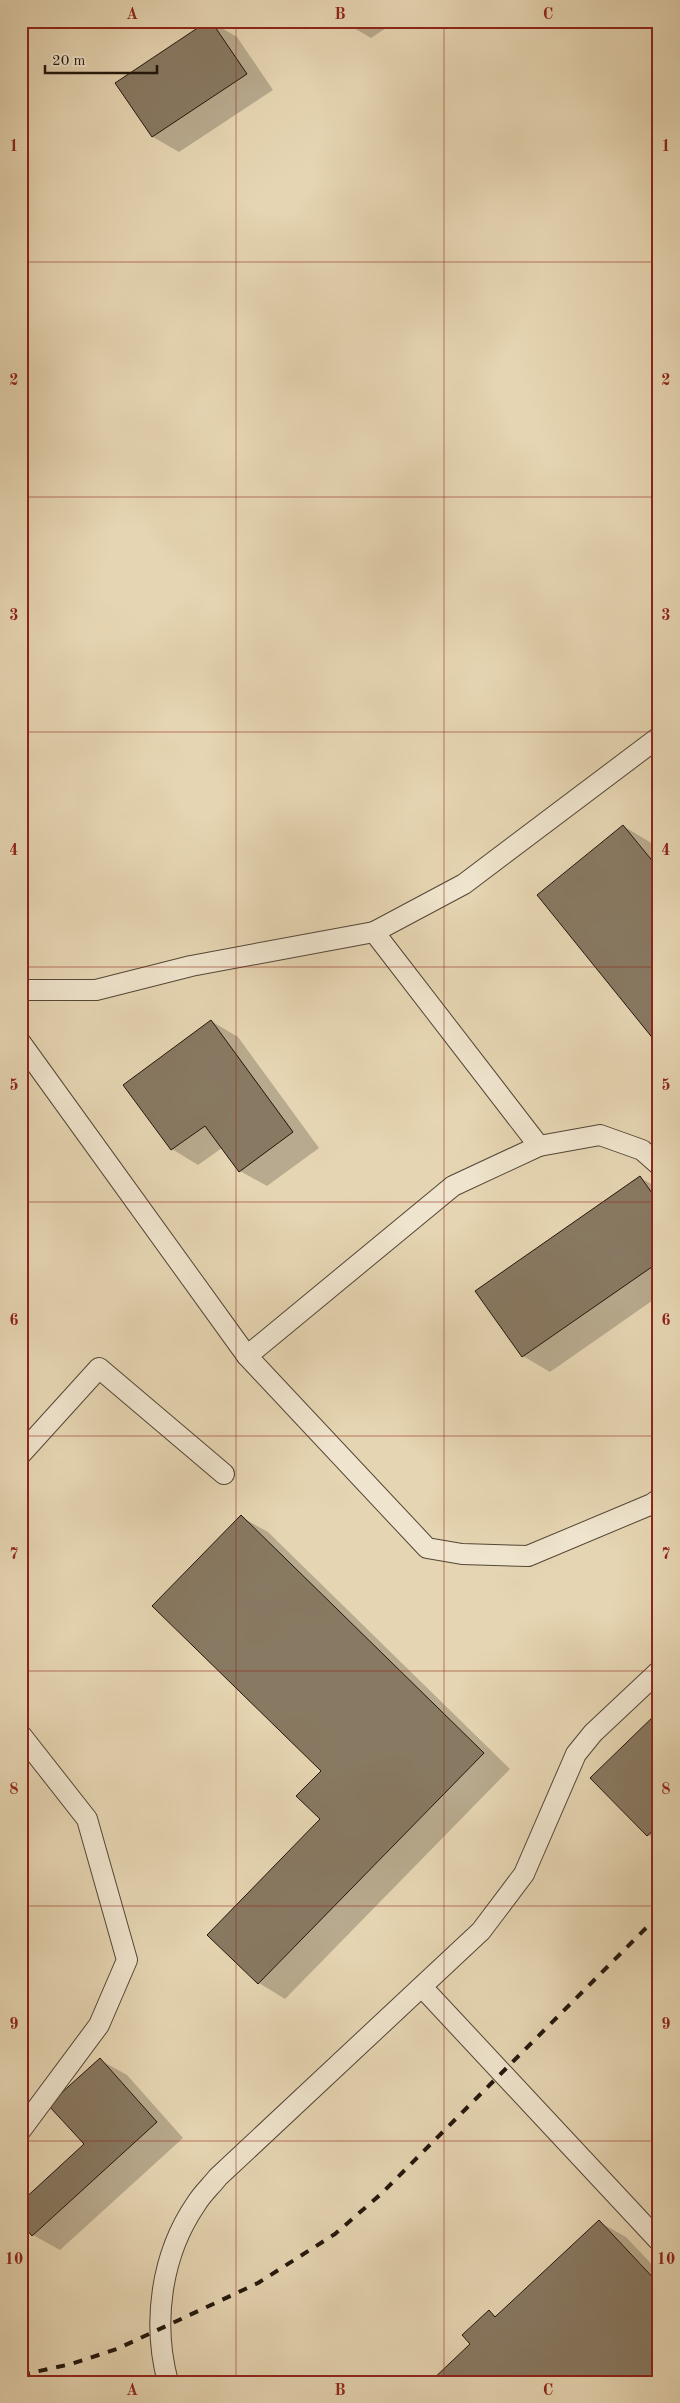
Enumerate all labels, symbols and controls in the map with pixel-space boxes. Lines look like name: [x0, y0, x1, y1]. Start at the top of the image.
text: A: [126, 7, 138, 23]
text: B: [334, 7, 346, 23]
text: C: [543, 7, 553, 23]
scale bar: [45, 42, 158, 74]
text: 20 m: [52, 54, 86, 69]
text: 1: [9, 139, 19, 155]
text: 1: [661, 139, 671, 155]
text: 2: [9, 373, 19, 389]
text: 2: [661, 373, 671, 389]
text: 3: [9, 608, 19, 624]
text: 3: [661, 608, 671, 624]
text: 4: [9, 843, 19, 859]
text: 4: [661, 843, 671, 859]
text: 5: [9, 1078, 19, 1094]
text: 5: [661, 1078, 671, 1094]
text: 6: [9, 1313, 19, 1329]
text: 6: [661, 1313, 671, 1329]
text: 7: [9, 1547, 19, 1563]
text: 7: [661, 1547, 671, 1563]
text: 8: [9, 1782, 19, 1798]
text: 8: [661, 1782, 671, 1798]
text: 9: [9, 2017, 19, 2033]
text: 9: [661, 2017, 671, 2033]
text: 10: [5, 2252, 23, 2268]
text: 10: [657, 2252, 675, 2268]
text: A: [126, 2383, 138, 2399]
text: B: [334, 2383, 346, 2399]
text: C: [543, 2383, 553, 2399]

